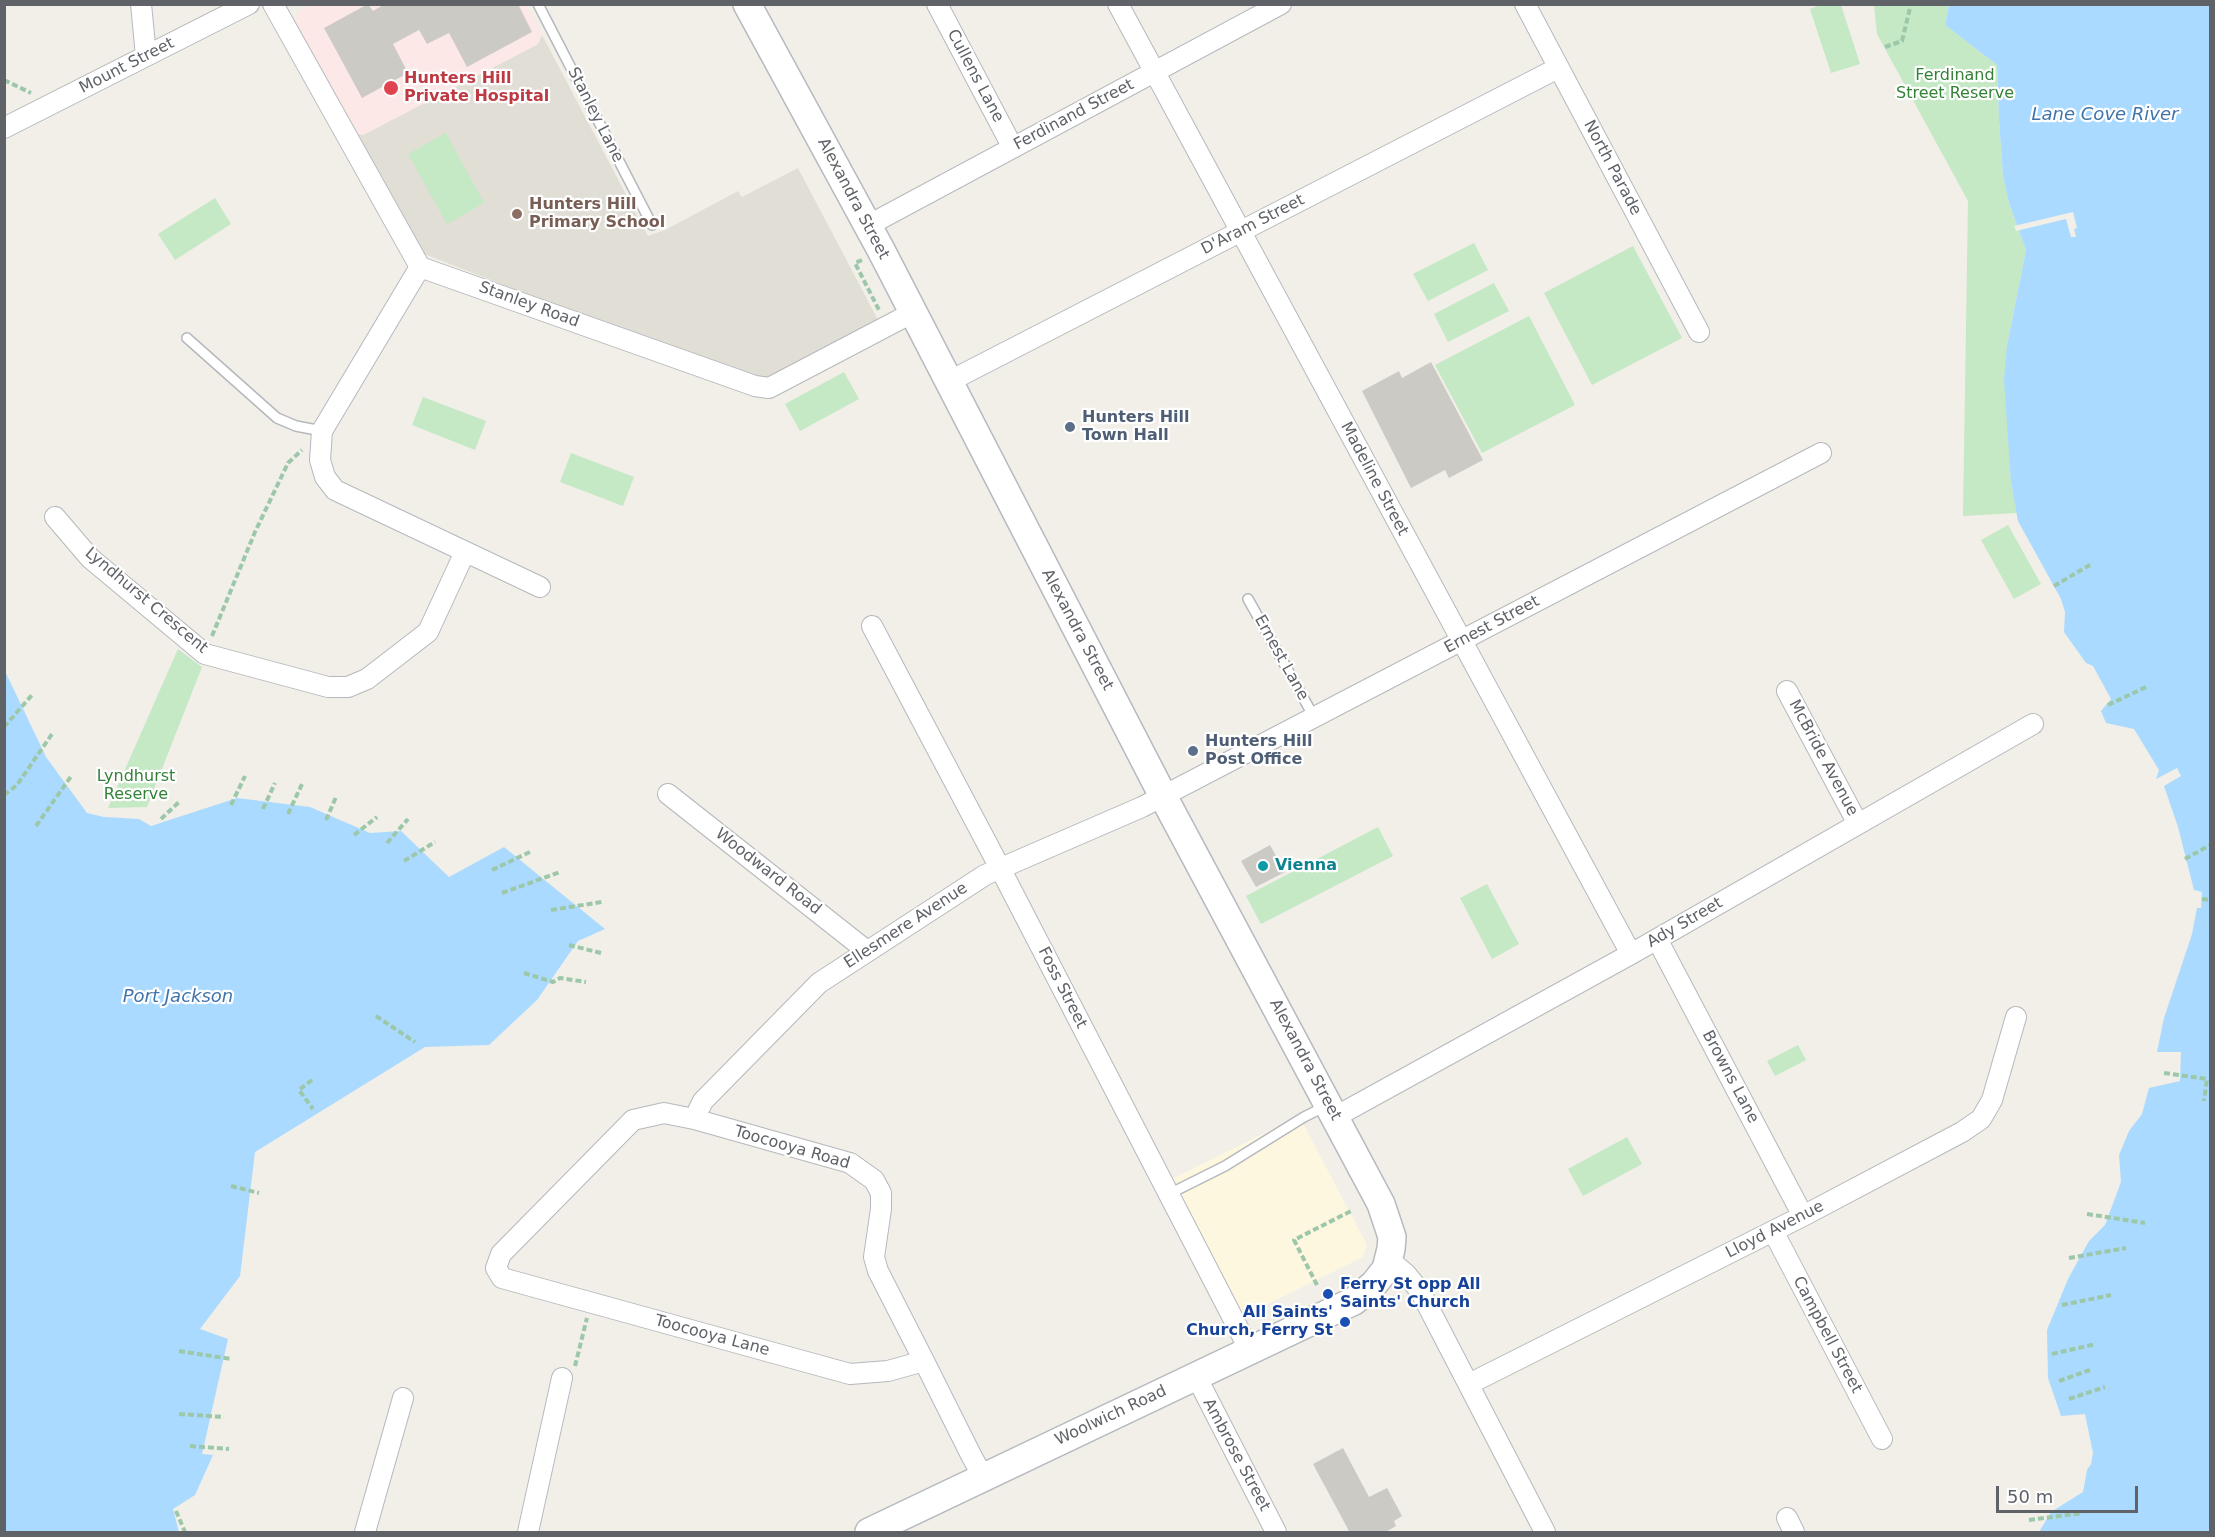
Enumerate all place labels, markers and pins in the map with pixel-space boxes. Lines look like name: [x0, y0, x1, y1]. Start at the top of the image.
place label: Hunters Hill Private Hospital: [404, 69, 549, 107]
marker: Hunters Hill Private Hospital: [382, 79, 400, 97]
place label: Hunters Hill Primary School: [529, 195, 665, 233]
marker: Hunters Hill Primary School: [510, 207, 524, 221]
place label: Hunters Hill Town Hall: [1082, 408, 1190, 446]
marker: Hunters Hill Town Hall: [1063, 420, 1077, 434]
place label: Hunters Hill Post Office: [1205, 732, 1312, 770]
marker: Hunters Hill Post Office: [1186, 744, 1200, 758]
place label: Vienna: [1275, 856, 1337, 876]
marker: Vienna: [1256, 859, 1270, 873]
place label: Ferry St opp All Saints' Church: [1340, 1275, 1480, 1313]
marker: Ferry St opp All Saints' Church: [1321, 1287, 1335, 1301]
place label: All Saints' Church, Ferry St: [1186, 1303, 1333, 1341]
marker: All Saints' Church, Ferry St: [1338, 1315, 1352, 1329]

